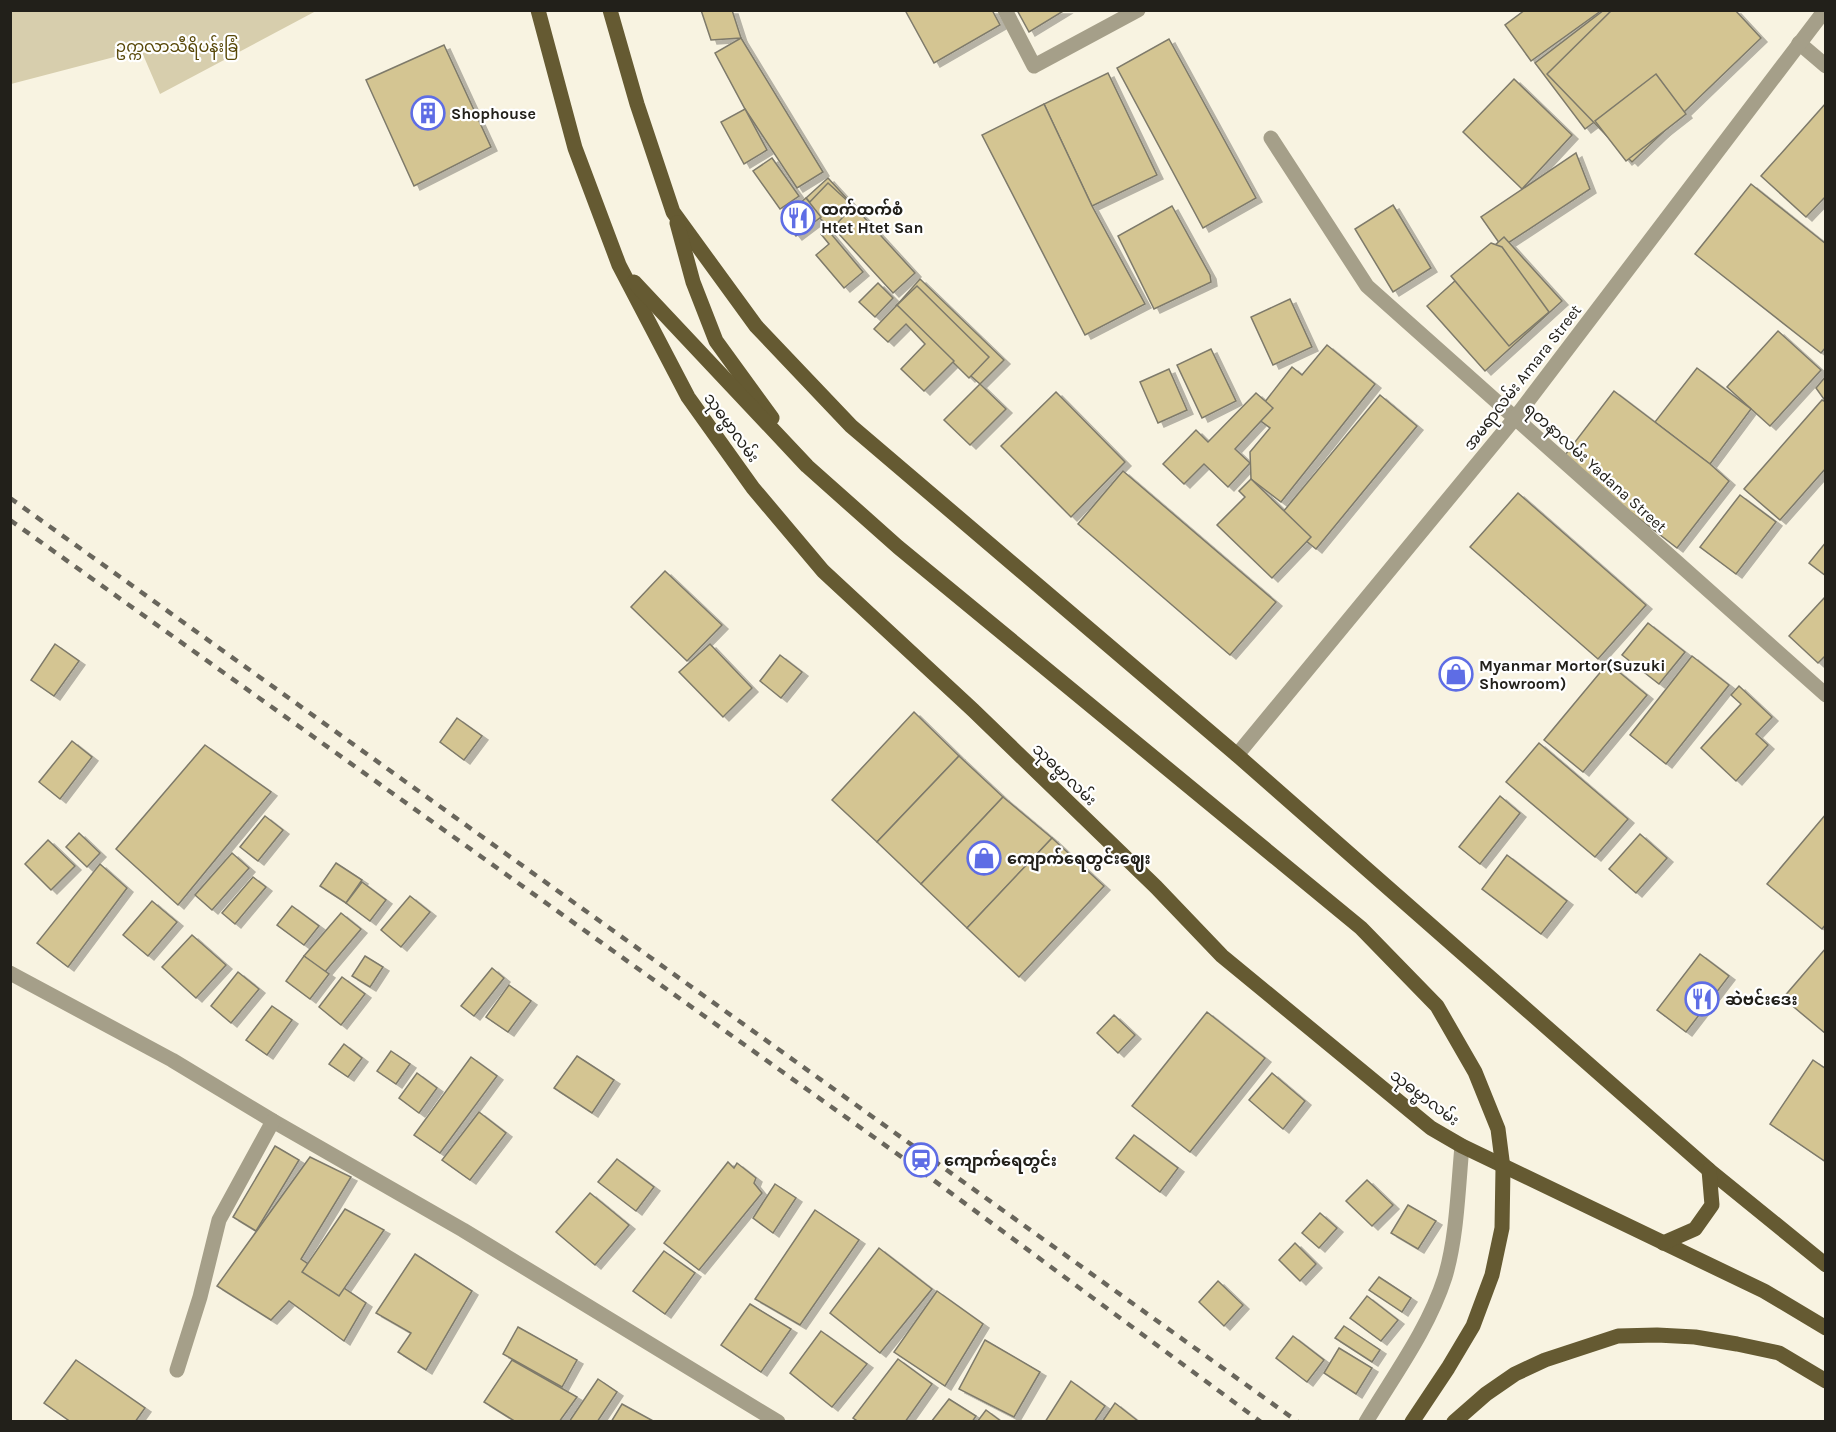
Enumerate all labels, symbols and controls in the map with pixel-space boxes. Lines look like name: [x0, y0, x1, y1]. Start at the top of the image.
park label: ဥက္ကလာသီရိပန်းခြံ: [116, 35, 238, 60]
building icon: Shophouse: [410, 95, 446, 131]
place label: Shophouse: [451, 104, 536, 123]
place label: ထက်ထက်စံ Htet Htet San: [821, 198, 923, 237]
restaurant icon: ထက်ထက်စံ Htet Htet San: [780, 200, 816, 236]
street label: အမရာလမ်း Amara Street: [1458, 299, 1588, 456]
street label: သုဓမ္မာလမ်း: [696, 388, 765, 469]
street label: ရတနာလမ်း Yadana Street: [1518, 397, 1672, 539]
shop icon: Myanmar Mortor(Suzuki Showroom): [1438, 656, 1474, 692]
place label: Myanmar Mortor(Suzuki Showroom): [1479, 656, 1666, 693]
street label: သုဓမ္မာလမ်း: [1025, 738, 1102, 813]
shop icon: ကျောက်ရေတွင်းဈေး: [966, 840, 1002, 876]
place label: ကျောက်ရေတွင်းဈေး: [1007, 847, 1151, 872]
restaurant icon: ဆဲဗင်းဒေး: [1684, 981, 1720, 1017]
place label: ဆဲဗင်းဒေး: [1725, 988, 1798, 1009]
street label: သုဓမ္မာလမ်း: [1384, 1064, 1464, 1133]
station icon: ကျောက်ရေတွင်း: [903, 1142, 939, 1178]
place label: ကျောက်ရေတွင်း: [944, 1149, 1057, 1174]

